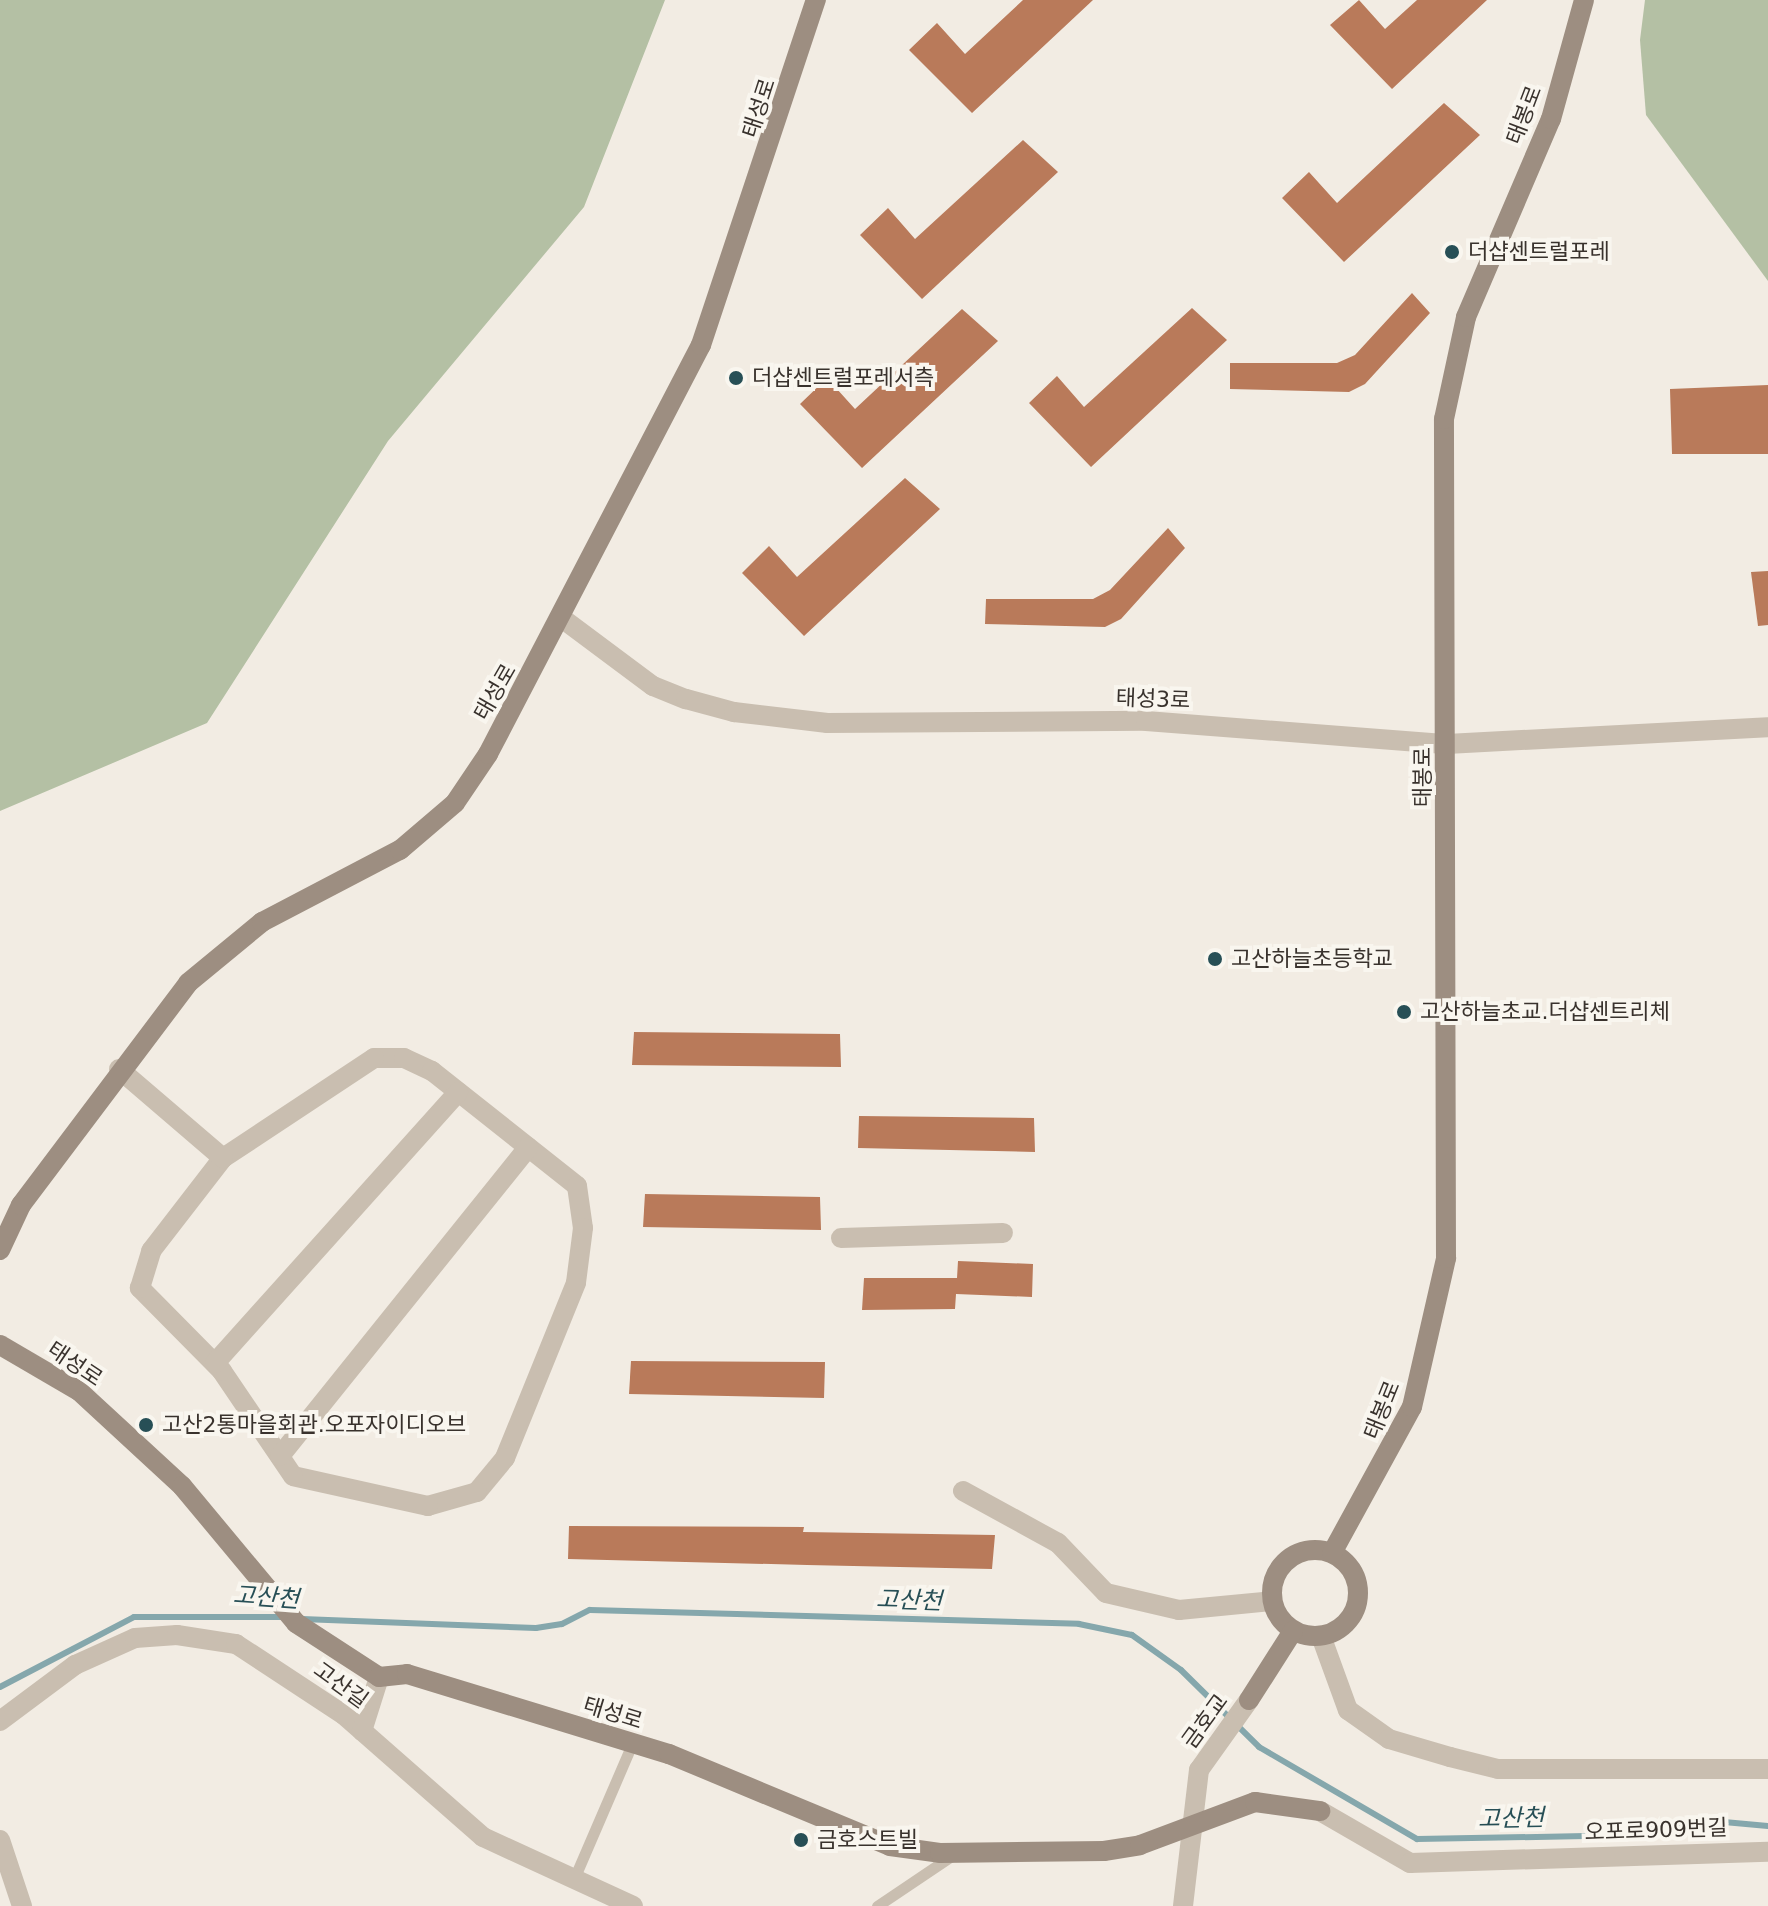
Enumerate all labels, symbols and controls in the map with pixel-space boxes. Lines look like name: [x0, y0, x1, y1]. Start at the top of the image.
street label: 태성로: [737, 75, 781, 141]
street label: 태봉로: [1501, 82, 1547, 148]
place label: 더샵센트럴포레: [1468, 239, 1610, 265]
marker: 더샵센트럴포레: [1443, 243, 1461, 261]
place label: 더샵센트럴포레서측: [752, 365, 934, 391]
marker: 더샵센트럴포레서측: [727, 369, 745, 387]
street label: 태성로: [468, 659, 522, 725]
street label: 태성3로: [1115, 685, 1191, 713]
street label: 태봉로: [1410, 747, 1436, 807]
place label: 고산하늘초등학교: [1231, 946, 1393, 972]
marker: 고산하늘초등학교: [1206, 950, 1224, 968]
place label: 고산하늘초교.더샵센트리체: [1420, 999, 1670, 1025]
marker: 고산하늘초교.더샵센트리체: [1395, 1003, 1413, 1021]
street label: 태성로: [42, 1336, 108, 1392]
street label: 태봉로: [1358, 1377, 1406, 1443]
place label: 고산2통마을회관.오포자이디오브: [162, 1412, 466, 1438]
marker: 고산2통마을회관.오포자이디오브: [137, 1416, 155, 1434]
water label: 고산천: [232, 1581, 300, 1615]
water label: 고산천: [875, 1585, 943, 1617]
street label: 고산길: [309, 1656, 373, 1714]
street label: 금호교: [1176, 1689, 1234, 1753]
street label: 태성로: [580, 1692, 646, 1734]
water label: 고산천: [1478, 1804, 1544, 1834]
street label: 오포로909번길: [1584, 1814, 1728, 1846]
place label: 금호스트빌: [817, 1827, 918, 1853]
marker: 금호스트빌: [792, 1831, 810, 1849]

